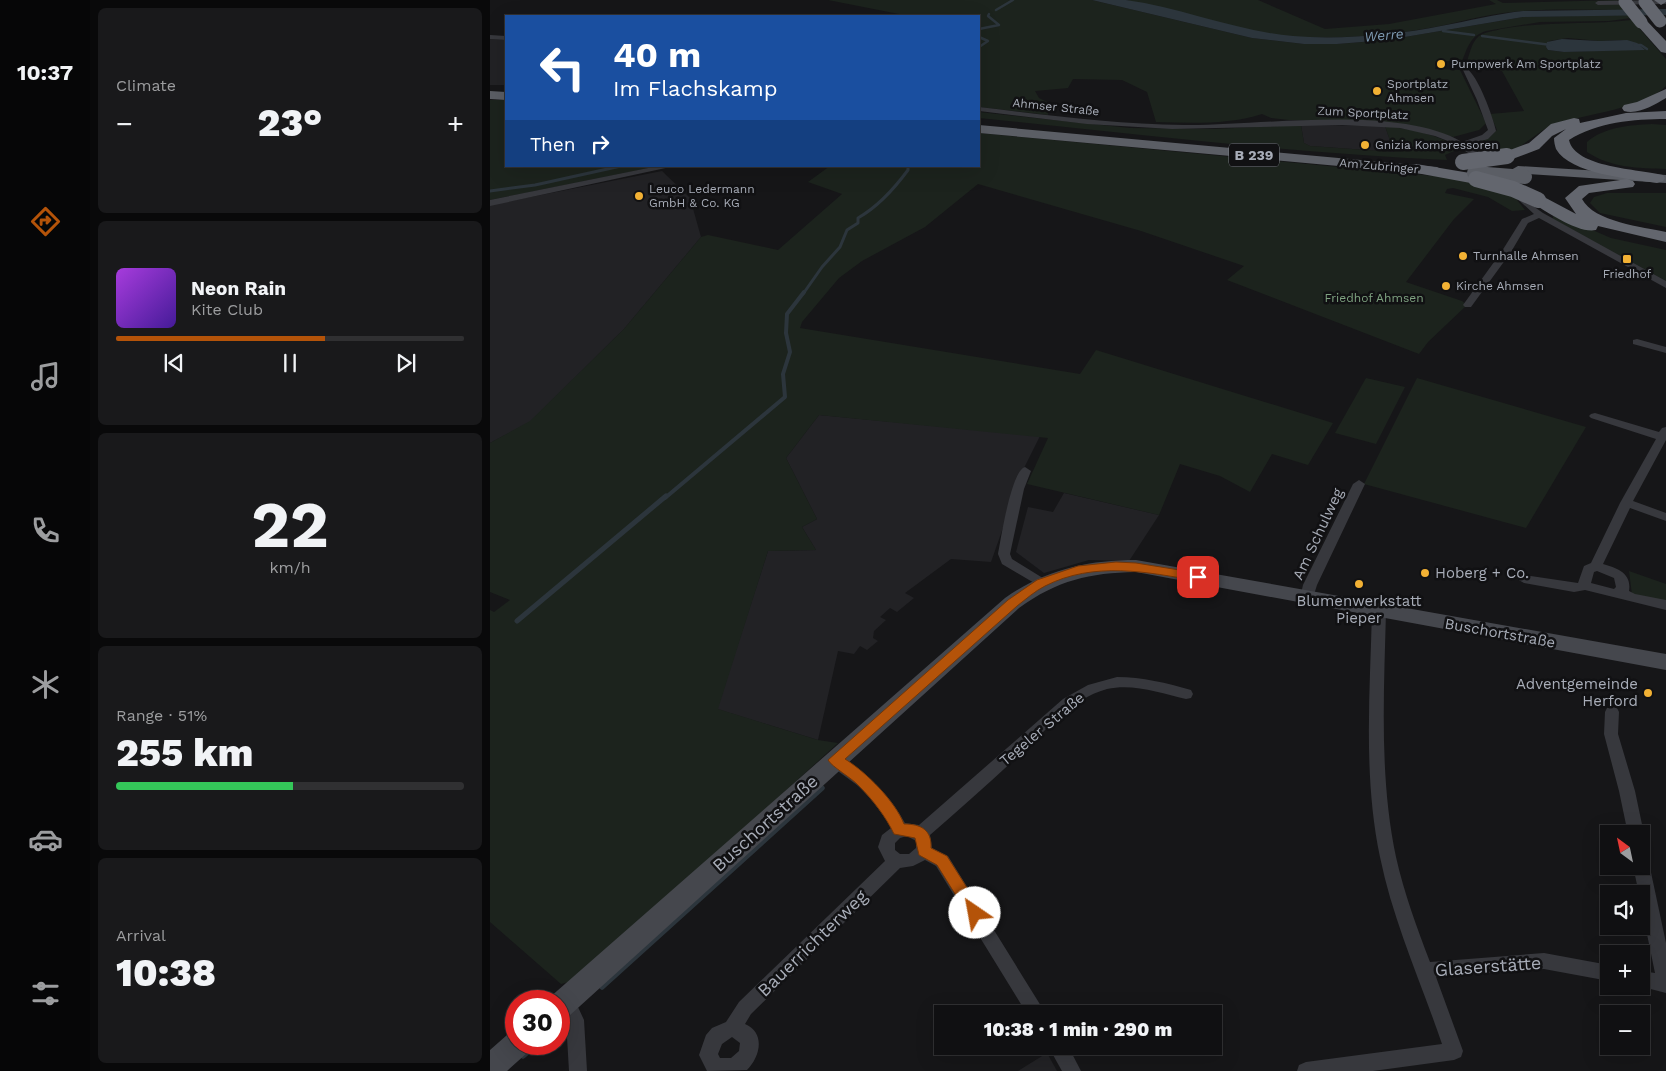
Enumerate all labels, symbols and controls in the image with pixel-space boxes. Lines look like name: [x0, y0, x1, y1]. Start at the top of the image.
water label: Werre: [1364, 25, 1404, 45]
text: 40 m: [613, 34, 701, 76]
icon: left: [530, 35, 595, 100]
place label: Pumpwerk Am Sportplatz: [1451, 57, 1601, 71]
marker: Pumpwerk Am Sportplatz: [1435, 58, 1447, 70]
text: 10:37: [17, 60, 73, 85]
text: Climate: [116, 76, 176, 95]
text: Im Flachskamp: [613, 76, 777, 101]
place label: Sportplatz Ahmsen: [1387, 77, 1448, 105]
marker: Sportplatz Ahmsen: [1371, 85, 1383, 97]
street label: Ahmser Straße: [1012, 95, 1100, 119]
text: 23°: [258, 101, 322, 145]
street label: Zum Sportplatz: [1317, 104, 1409, 122]
text: −: [116, 107, 133, 140]
text: +: [447, 107, 464, 140]
icon: right: [586, 130, 614, 158]
text: Then: [530, 133, 576, 156]
place label: Gnizia Kompressoren: [1375, 138, 1499, 152]
marker: Gnizia Kompressoren: [1359, 139, 1371, 151]
road number: B 239: [1229, 144, 1279, 166]
street label: Am Zubringer: [1339, 156, 1419, 176]
place label: Leuco Ledermann GmbH & Co. KG: [649, 182, 755, 210]
marker: Leuco Ledermann GmbH & Co. KG: [633, 190, 645, 202]
icon: directions: [28, 204, 63, 239]
place label: Turnhalle Ahmsen: [1473, 249, 1579, 263]
marker: Turnhalle Ahmsen: [1457, 250, 1469, 262]
marker: Friedhof: [1621, 253, 1633, 265]
place label: Friedhof: [1603, 267, 1652, 281]
text: Neon Rain: [191, 277, 286, 300]
place label: Kirche Ahmsen: [1456, 279, 1544, 293]
marker: Kirche Ahmsen: [1440, 280, 1452, 292]
park label: Friedhof Ahmsen: [1324, 291, 1424, 305]
text: Kite Club: [191, 300, 263, 319]
icon: previous: [160, 349, 188, 377]
icon: pause: [276, 349, 304, 377]
icon: next: [392, 349, 420, 377]
icon: music: [28, 359, 63, 394]
street label: Am Schulweg: [1289, 485, 1347, 583]
text: 22: [251, 487, 329, 563]
icon: phone: [28, 513, 63, 548]
pin: [1177, 556, 1219, 598]
text: km/h: [269, 558, 311, 577]
icon: arrive: [1184, 563, 1212, 591]
place label: Hoberg + Co.: [1435, 564, 1529, 582]
marker: Hoberg + Co.: [1419, 567, 1431, 579]
marker: Blumenwerkstatt Pieper: [1353, 578, 1365, 590]
place label: Blumenwerkstatt Pieper: [1296, 592, 1422, 627]
street label: Buschortstraße: [1443, 614, 1557, 652]
icon: climate: [28, 667, 63, 702]
place label: Adventgemeinde Herford: [1516, 675, 1638, 710]
marker: Adventgemeinde Herford: [1642, 687, 1654, 699]
street label: Tegeler Straße: [996, 688, 1088, 770]
text: Range · 51%: [116, 706, 207, 725]
text: 255 km: [116, 731, 253, 775]
street label: Buschortstraße: [708, 770, 822, 876]
icon: car: [28, 822, 63, 857]
north arrow: [1600, 825, 1650, 875]
map controls: [1600, 825, 1650, 1055]
street label: Bauerrichterweg: [753, 885, 871, 1001]
button: sound: [1600, 885, 1650, 935]
position arrow: [948, 886, 1000, 938]
text: Arrival: [116, 926, 166, 945]
button: +: [1600, 945, 1650, 995]
text: 10:38: [116, 951, 216, 995]
street label: Glaserstätte: [1434, 952, 1542, 980]
icon: filters: [28, 976, 63, 1011]
speed limit sign: 30: [505, 990, 570, 1055]
button: −: [1600, 1005, 1650, 1055]
text: 10:38 · 1 min · 290 m: [984, 1018, 1172, 1041]

